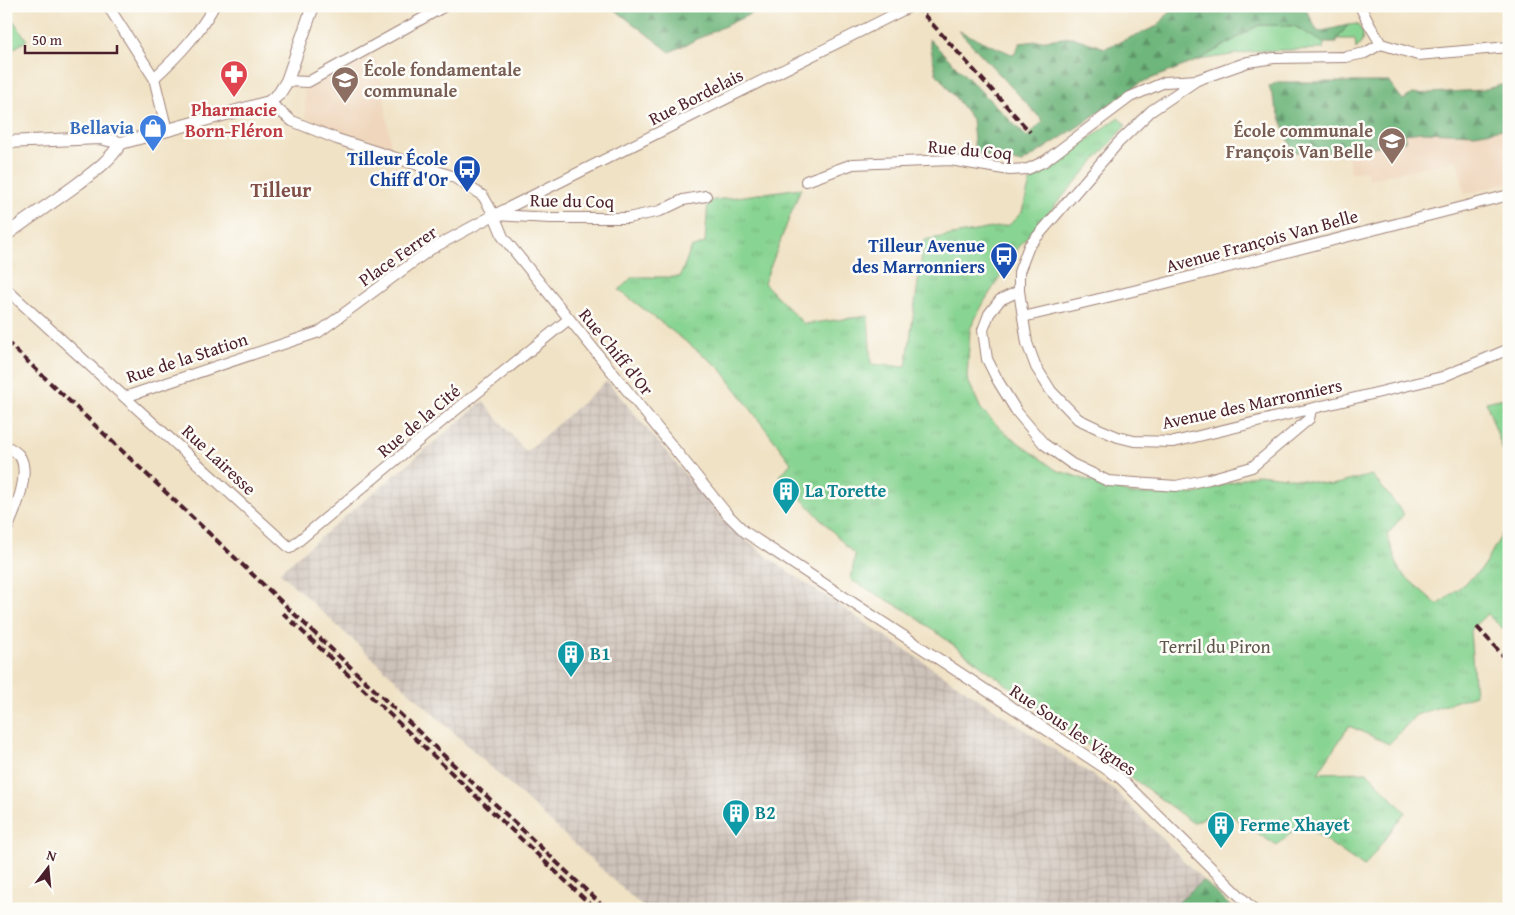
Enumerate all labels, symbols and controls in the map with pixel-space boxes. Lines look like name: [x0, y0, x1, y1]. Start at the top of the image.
scale bar: [25, 22, 118, 54]
text: 50 m: [32, 29, 63, 50]
place label: École fondamentale communale: [364, 56, 521, 104]
pharmacy icon: Pharmacie Born-Fléron: [219, 59, 249, 98]
street label: Rue Bordelais: [644, 61, 748, 132]
school or university icon: École fondamentale communale: [330, 65, 360, 104]
place label: Pharmacie Born-Fléron: [185, 96, 283, 144]
shop icon: Bellavia: [138, 113, 168, 152]
place label: Bellavia: [70, 114, 135, 141]
place label: École communale François Van Belle: [1226, 117, 1373, 165]
school or university icon: École communale François Van Belle: [1377, 126, 1407, 165]
street label: Rue du Coq: [927, 132, 1014, 167]
place label: Tilleur École Chiff d'Or: [347, 145, 449, 193]
bus stop icon: Tilleur École Chiff d'Or: [452, 154, 482, 193]
district label: Tilleur: [251, 175, 311, 204]
street label: Rue du Coq: [530, 186, 615, 215]
street label: Avenue François Van Belle: [1163, 202, 1361, 279]
street label: Place Ferrer: [353, 218, 443, 293]
place label: Tilleur Avenue des Marronniers: [852, 232, 985, 280]
bus stop icon: Tilleur Avenue des Marronniers: [989, 241, 1019, 280]
street label: Rue Chiff d'Or: [573, 302, 660, 402]
street label: Rue de la Station: [123, 325, 251, 390]
street label: Avenue des Marronniers: [1159, 371, 1345, 436]
street label: Rue de la Cité: [371, 378, 466, 464]
street label: Rue Lairesse: [176, 418, 263, 501]
building icon: La Torette: [771, 476, 801, 515]
place label: La Torette: [805, 477, 887, 504]
park label: Terril du Piron: [1159, 633, 1271, 660]
building icon: B1: [556, 639, 586, 678]
place label: B1: [590, 640, 610, 667]
street label: Rue Sous les Vignes: [1005, 677, 1142, 782]
building icon: B2: [721, 798, 751, 837]
place label: B2: [755, 799, 775, 826]
building icon: Ferme Xhayet: [1206, 810, 1236, 849]
place label: Ferme Xhayet: [1240, 811, 1350, 838]
north arrow: [22, 842, 72, 892]
text: N: [44, 845, 59, 867]

